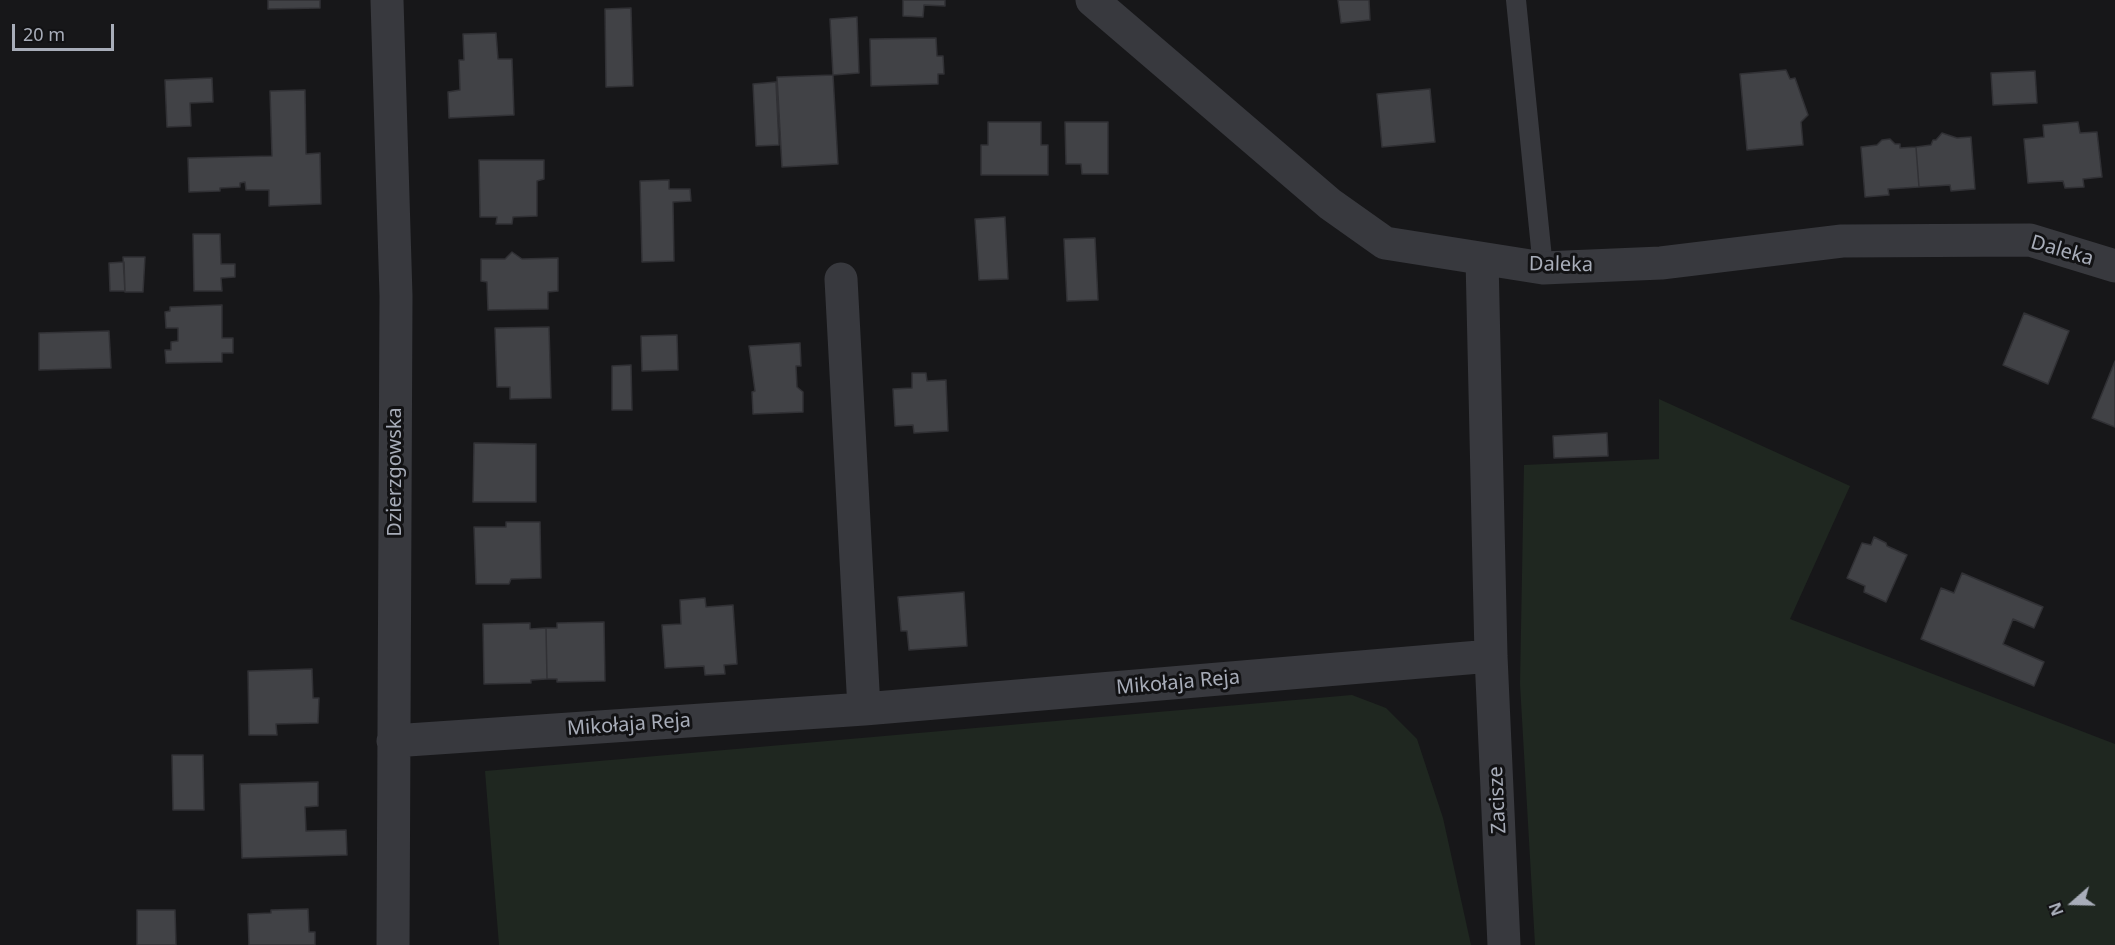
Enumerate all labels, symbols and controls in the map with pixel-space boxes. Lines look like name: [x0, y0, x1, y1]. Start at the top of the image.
scale bar: [15, 12, 117, 50]
text: 20 m: [23, 22, 65, 46]
street label: Daleka: [2028, 231, 2096, 271]
street label: Daleka: [1529, 252, 1593, 278]
street label: Dzierzgowska: [383, 407, 407, 537]
street label: Mikołaja Reja: [1115, 666, 1241, 700]
street label: Mikołaja Reja: [566, 709, 692, 741]
street label: Zacisze: [1484, 766, 1512, 834]
north arrow: [2043, 873, 2103, 933]
text: N: [2044, 899, 2069, 919]

